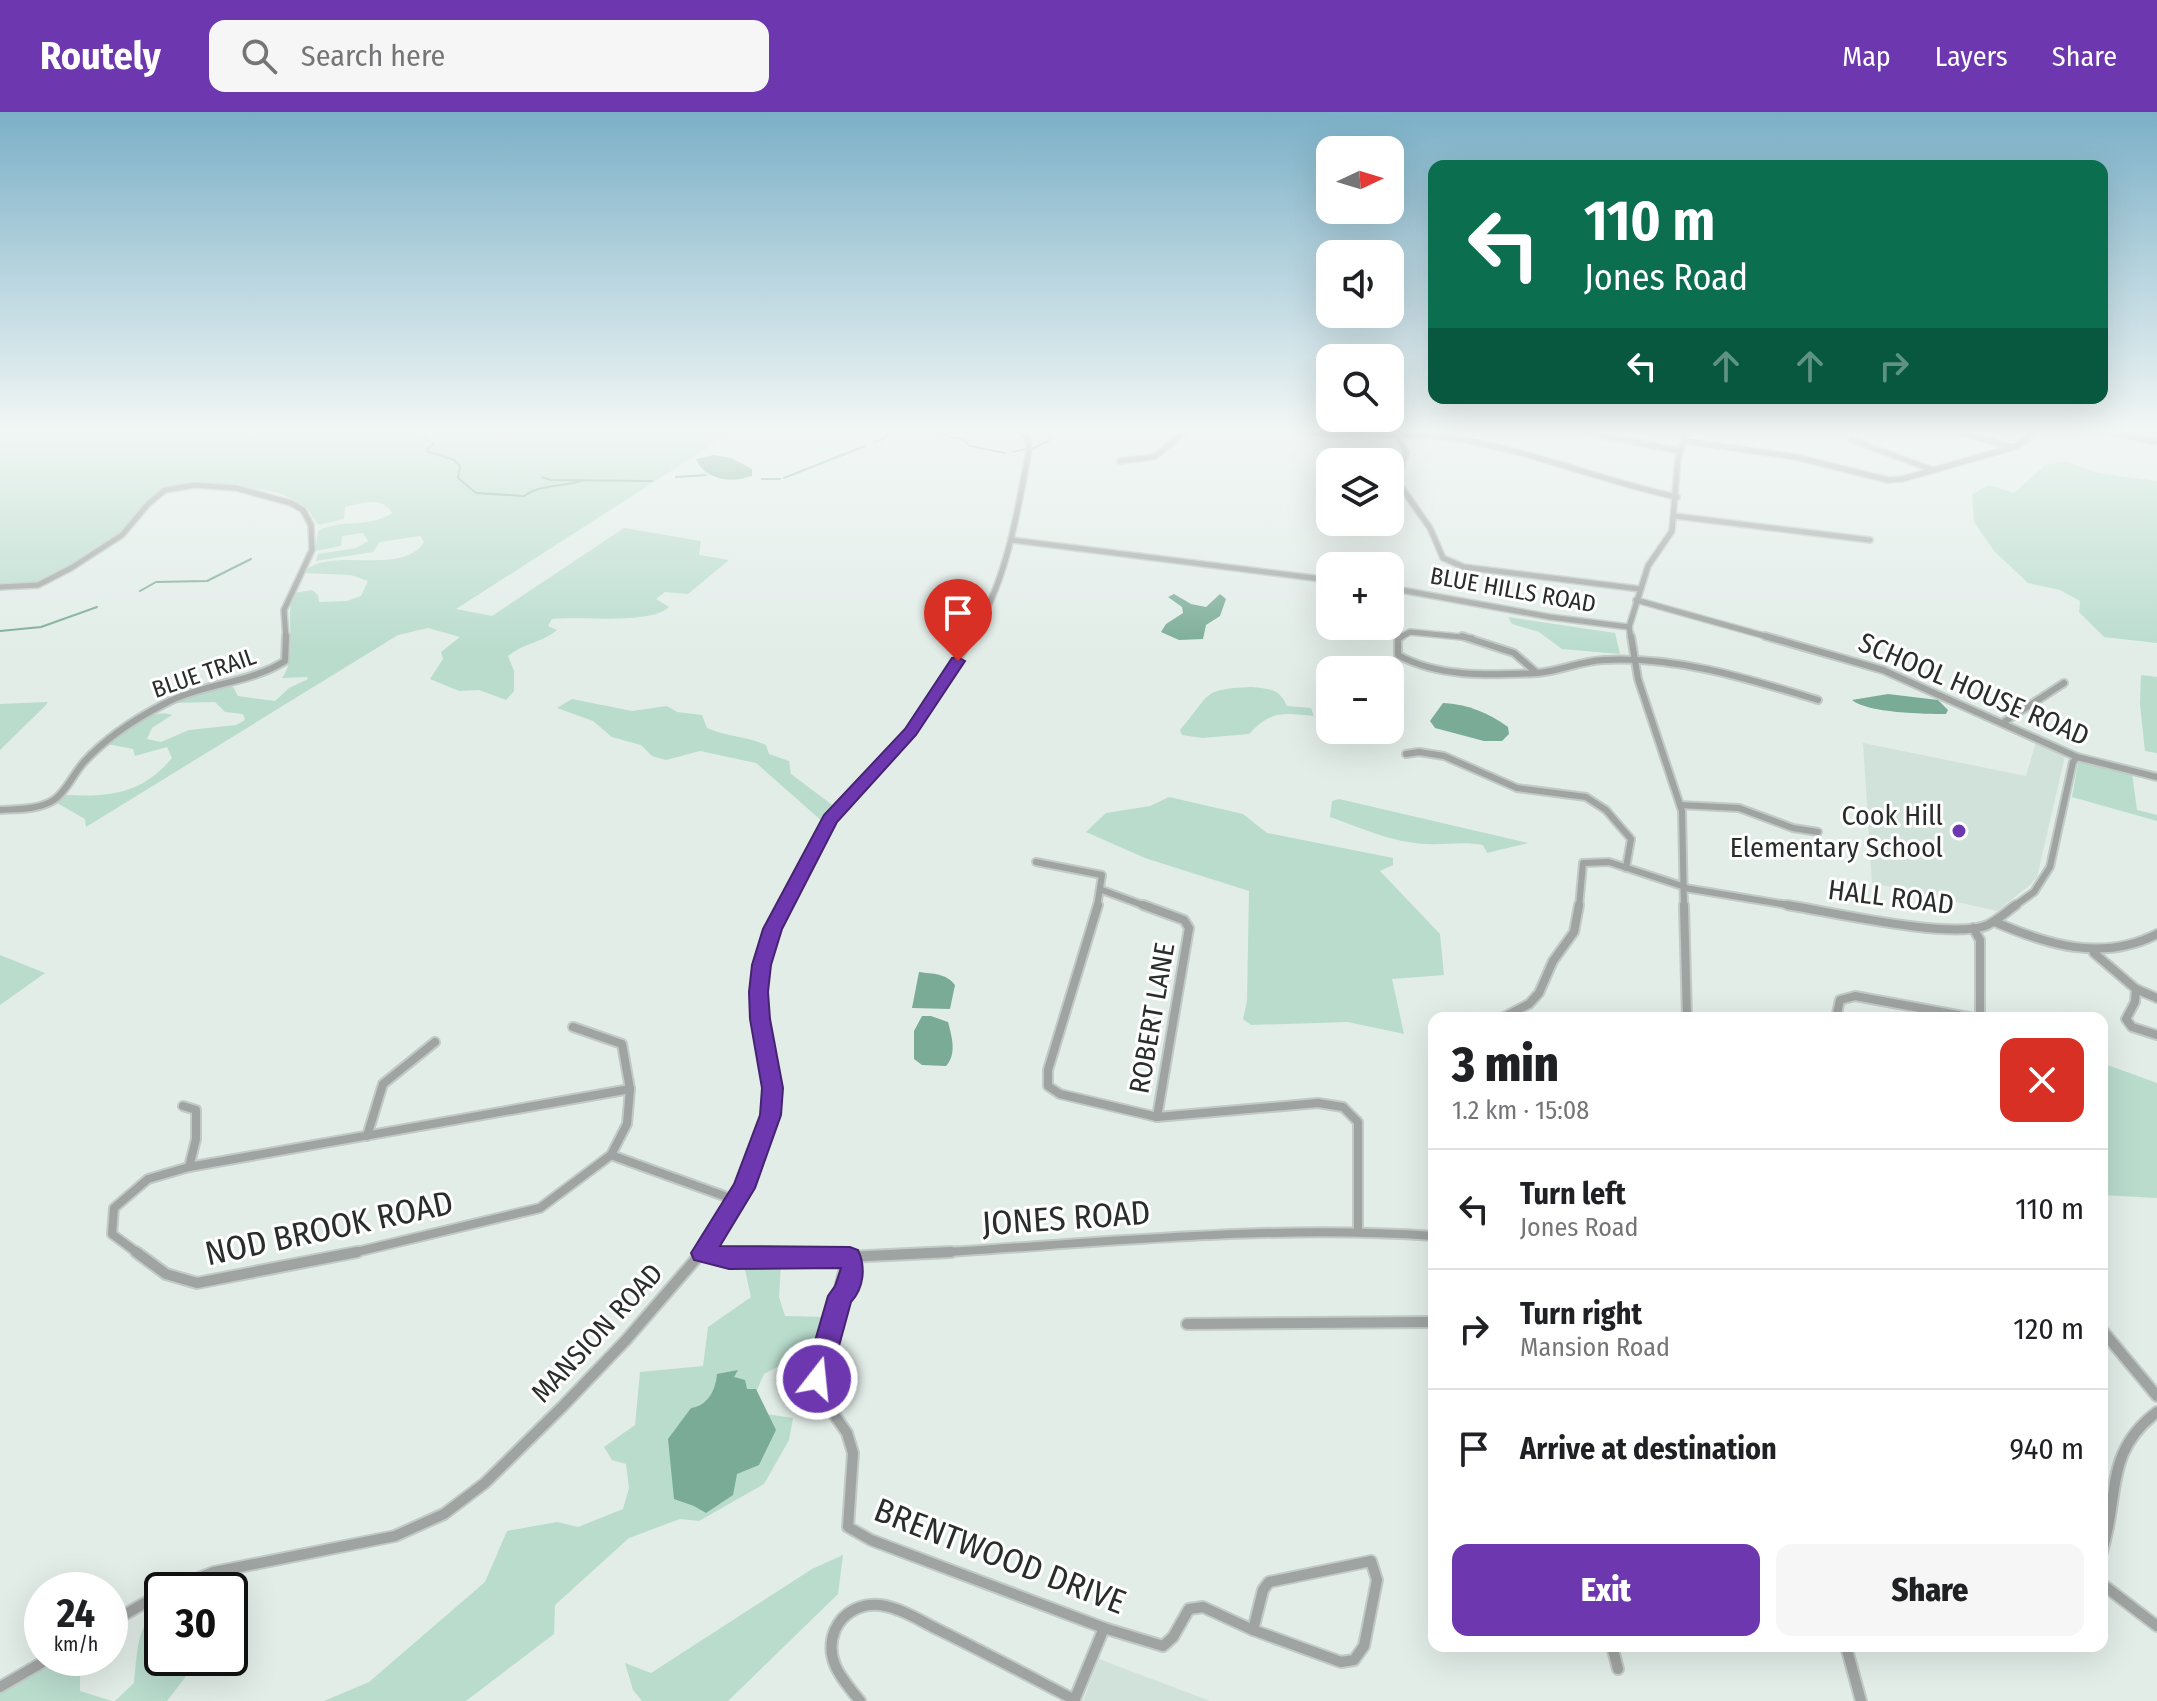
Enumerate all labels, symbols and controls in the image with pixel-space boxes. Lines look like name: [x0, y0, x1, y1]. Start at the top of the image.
search box: [209, 20, 769, 92]
text: Routely: [40, 33, 161, 79]
icon: search: [237, 34, 281, 78]
text: Search here: [301, 38, 445, 74]
text: Map: [1842, 40, 1891, 73]
text: Layers: [1935, 40, 2008, 73]
text: Share: [2052, 40, 2117, 73]
north arrow: [1316, 136, 1404, 224]
map controls: [1316, 136, 1404, 744]
text: 110 m: [1584, 188, 1715, 255]
icon: left: [1452, 192, 1556, 296]
button: sound: [1316, 240, 1404, 328]
text: Jones Road: [1584, 256, 1748, 300]
button: search: [1316, 344, 1404, 432]
icon: left: [1620, 344, 1664, 388]
icon: ahead: [1704, 344, 1748, 388]
icon: ahead: [1788, 344, 1832, 388]
icon: right: [1872, 344, 1916, 388]
button: layers: [1316, 448, 1404, 536]
button: +: [1316, 552, 1404, 640]
street label: BLUE HILLS ROAD: [1428, 562, 1598, 618]
pin: [924, 579, 992, 661]
icon: arrive: [936, 591, 980, 635]
street label: SCHOOL HOUSE ROAD: [1854, 626, 2094, 752]
street label: BLUE TRAIL: [148, 642, 260, 704]
button: −: [1316, 656, 1404, 744]
place label: Cook Hill Elementary School: [1730, 799, 1943, 864]
marker: Cook Hill Elementary School: [1950, 822, 1968, 840]
street label: HALL ROAD: [1826, 873, 1956, 921]
street label: ROBERT LANE: [1123, 940, 1181, 1096]
text: 3 min: [1452, 1036, 1559, 1094]
button: close: [2000, 1038, 2084, 1122]
text: 1.2 km · 15:08: [1452, 1095, 1589, 1126]
text: Turn left: [1520, 1176, 1626, 1212]
street label: NOD BROOK ROAD: [201, 1182, 457, 1274]
icon: left: [1452, 1187, 1496, 1231]
text: 110 m: [2015, 1191, 2084, 1227]
street label: JONES ROAD: [980, 1192, 1152, 1244]
text: Jones Road: [1520, 1212, 1638, 1243]
street label: MANSION ROAD: [524, 1257, 670, 1409]
text: Turn right: [1520, 1296, 1642, 1332]
icon: right: [1452, 1307, 1496, 1351]
text: 120 m: [2013, 1311, 2084, 1347]
text: Mansion Road: [1520, 1332, 1670, 1363]
position arrow: [775, 1337, 859, 1421]
icon: arrive: [1452, 1427, 1496, 1471]
text: Arrive at destination: [1520, 1431, 1777, 1467]
text: 940 m: [2009, 1431, 2084, 1467]
street label: BRENTWOOD DRIVE: [869, 1489, 1131, 1623]
button: Exit: [1452, 1544, 1760, 1636]
button: Share: [1776, 1544, 2084, 1636]
speed limit sign: 30: [144, 1572, 248, 1676]
text: 24: [57, 1590, 95, 1638]
text: km/h: [54, 1632, 98, 1656]

